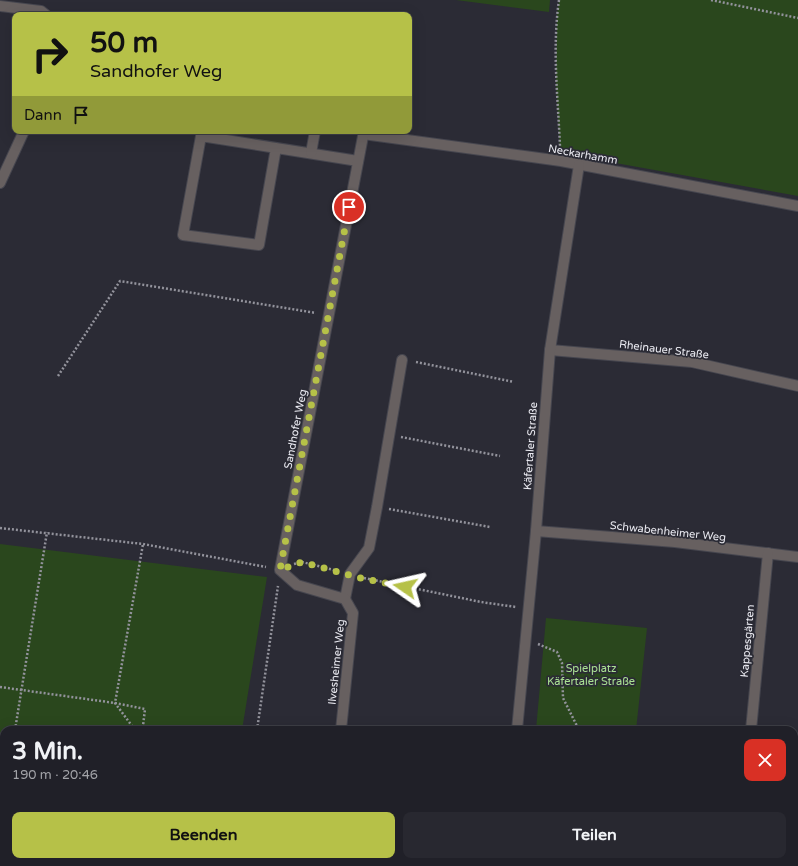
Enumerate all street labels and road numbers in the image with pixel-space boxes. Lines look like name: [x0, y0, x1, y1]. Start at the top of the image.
street label: Neckarhamm: [547, 142, 619, 167]
street label: Rheinauer Straße: [618, 338, 710, 361]
street label: Sandhofer Weg: [281, 388, 310, 470]
street label: Käfertaler Straße: [521, 402, 540, 490]
street label: Schwabenheimer Weg: [609, 519, 727, 544]
street label: Kappesgärten: [738, 604, 757, 678]
street label: Ilvesheimer Weg: [326, 619, 347, 705]

